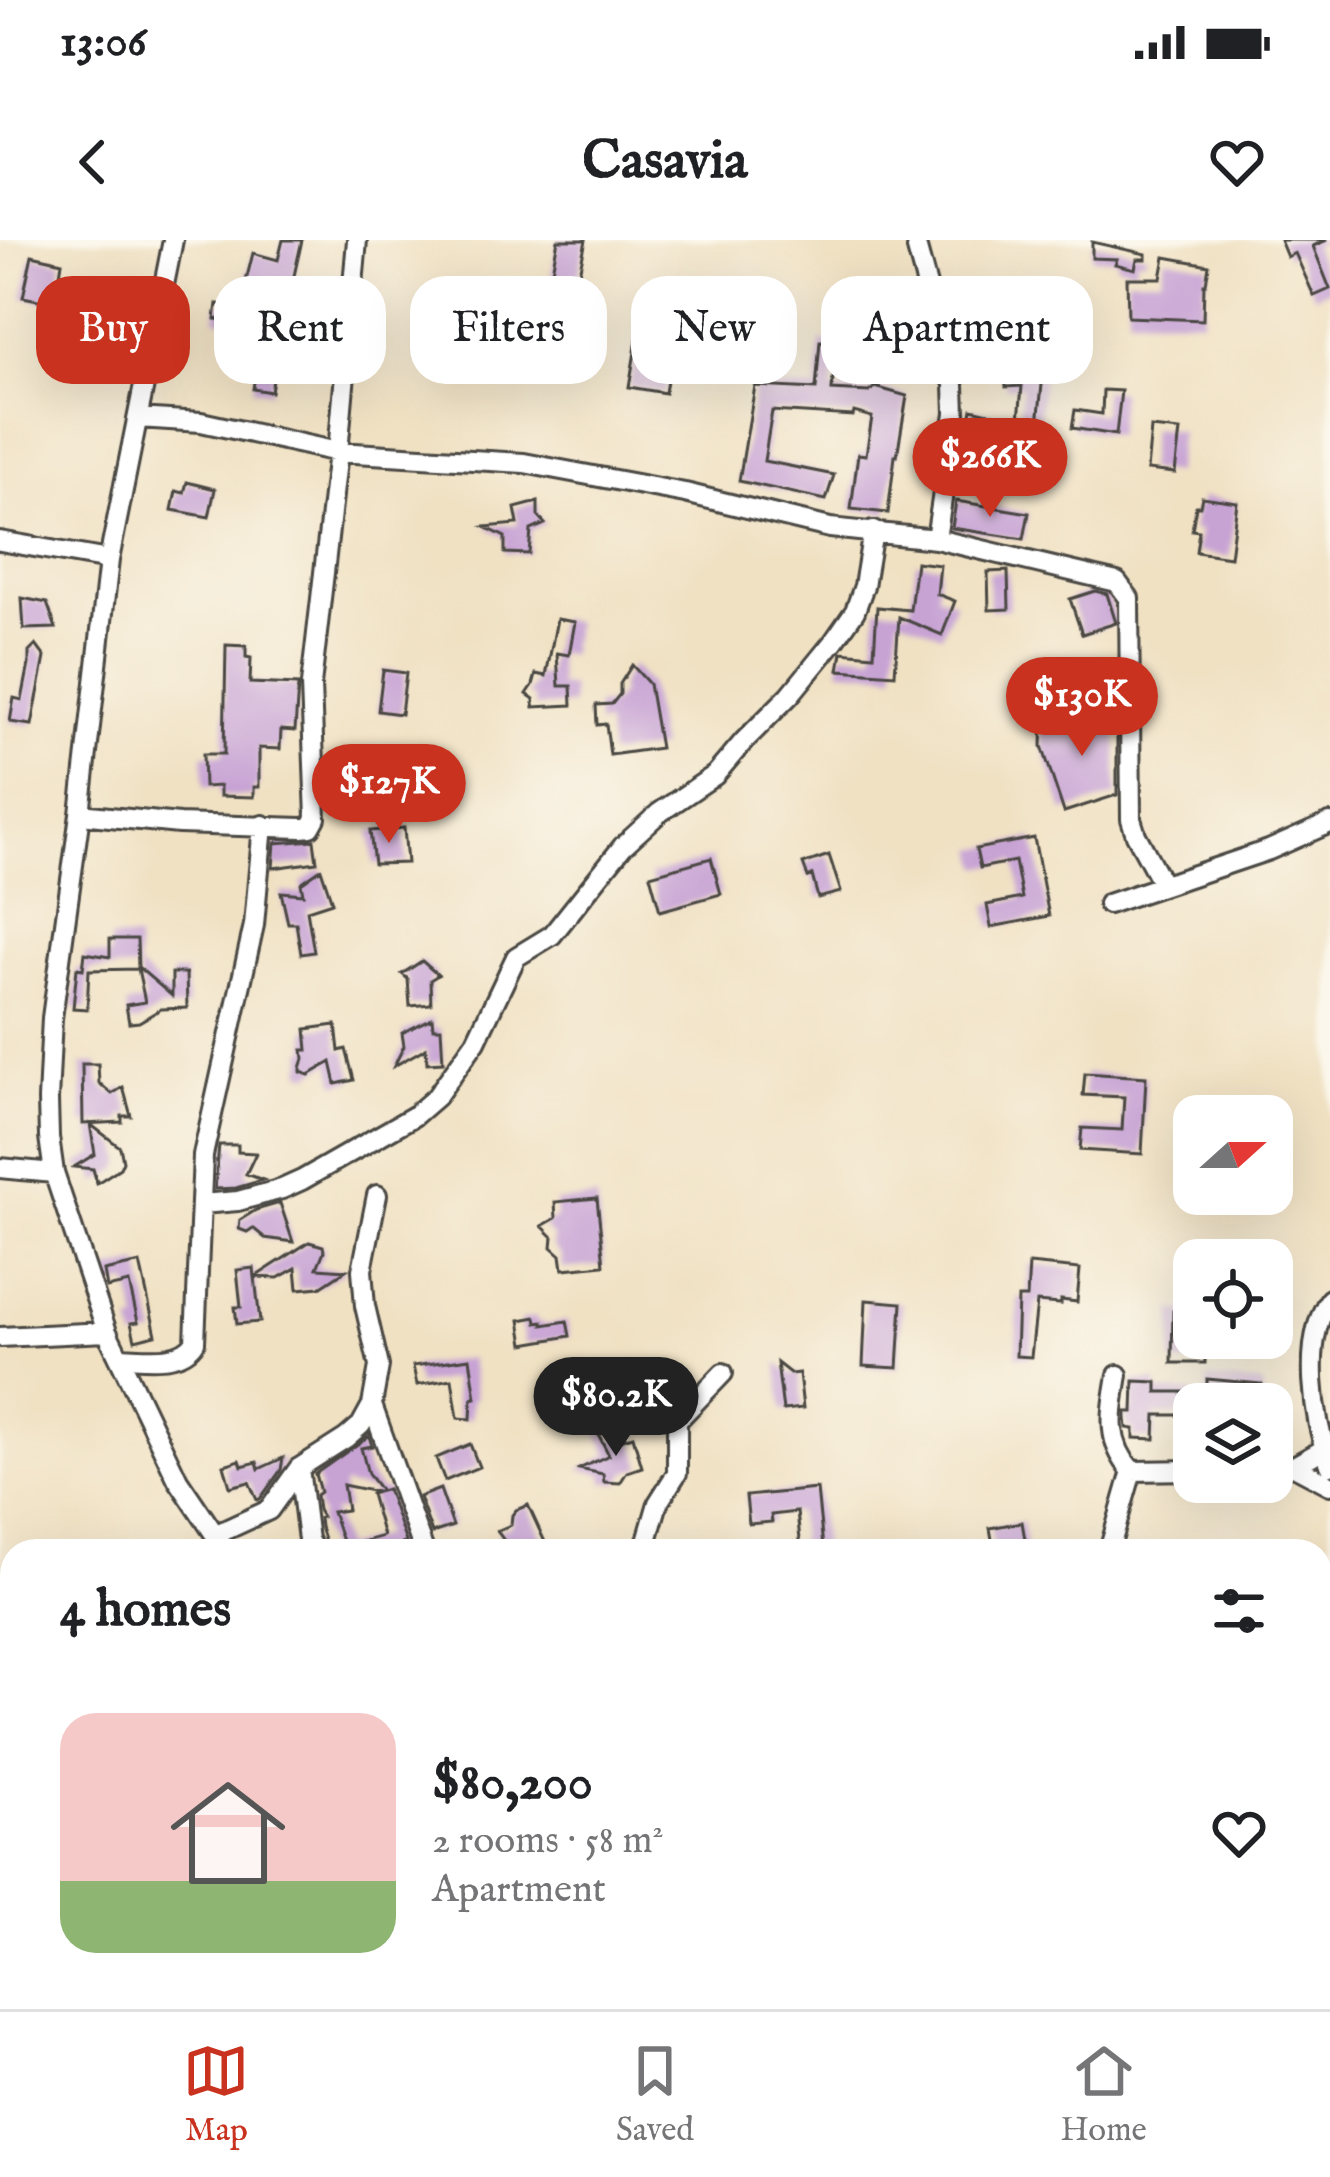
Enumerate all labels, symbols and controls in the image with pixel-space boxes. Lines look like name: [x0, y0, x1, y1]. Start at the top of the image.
text: 13:06: [60, 14, 147, 71]
text: Casavia: [582, 128, 748, 197]
icon: back: [60, 129, 126, 195]
icon: heart: [1204, 129, 1270, 195]
chip: Buy: [36, 276, 190, 384]
chip: Rent: [214, 276, 386, 384]
chip: Filters: [410, 276, 607, 384]
chip: New: [631, 276, 797, 384]
chip: Apartment: [821, 276, 1093, 384]
pin: $266K: [906, 418, 1074, 520]
text: $266K: [939, 432, 1041, 481]
pin: $130K: [998, 657, 1166, 759]
text: $130K: [1033, 671, 1131, 720]
pin: $127K: [305, 744, 473, 846]
text: $127K: [339, 758, 439, 807]
north arrow: [1173, 1095, 1293, 1215]
map controls: [1173, 1095, 1293, 1503]
button: locate: [1173, 1239, 1293, 1359]
pin: $80.2K: [518, 1357, 714, 1459]
text: $80.2K: [561, 1371, 671, 1420]
button: layers: [1173, 1383, 1293, 1503]
icon: filters: [1206, 1578, 1272, 1644]
text: 4 homes: [60, 1579, 231, 1644]
text: $80,200: [432, 1752, 593, 1817]
icon: home: [156, 1761, 300, 1905]
icon: heart: [1206, 1800, 1272, 1866]
text: 2 rooms · 58 m²: [432, 1817, 664, 1866]
text: Apartment: [432, 1866, 606, 1915]
tab: Map: [183, 2038, 249, 2152]
tab: Saved: [616, 2038, 694, 2152]
tab: Home: [1061, 2038, 1147, 2152]

